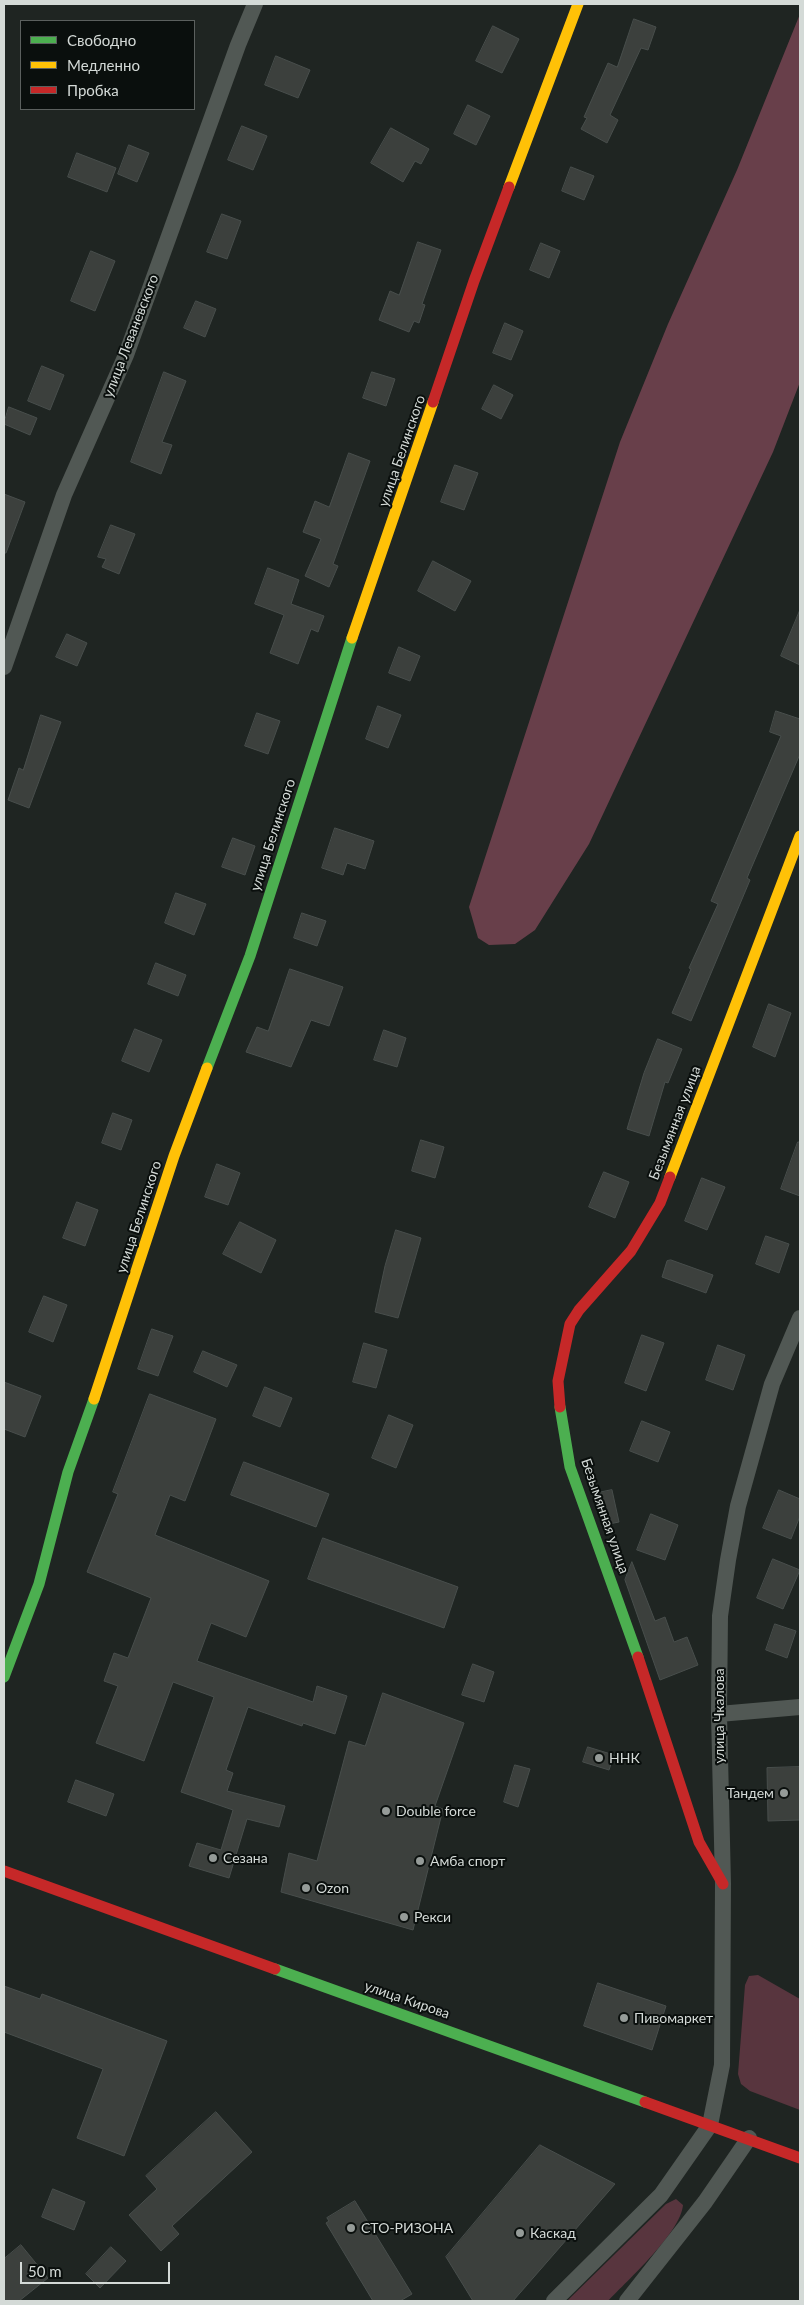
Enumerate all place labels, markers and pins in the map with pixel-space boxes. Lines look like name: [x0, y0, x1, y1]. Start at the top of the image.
place label: ННК: [609, 1750, 640, 1766]
marker: ННК: [593, 1752, 605, 1764]
place label: Тандем: [727, 1785, 774, 1801]
marker: Тандем: [778, 1787, 790, 1799]
place label: Double force: [396, 1803, 476, 1819]
marker: Double force: [380, 1805, 392, 1817]
place label: Сезана: [223, 1850, 268, 1866]
marker: Сезана: [207, 1852, 219, 1864]
place label: Амба спорт: [430, 1853, 505, 1869]
marker: Амба спорт: [414, 1855, 426, 1867]
place label: Ozon: [316, 1880, 349, 1896]
marker: Ozon: [300, 1882, 312, 1894]
place label: Рекси: [414, 1909, 451, 1925]
marker: Рекси: [398, 1911, 410, 1923]
place label: Пивомаркет: [634, 2010, 713, 2026]
marker: Пивомаркет: [618, 2012, 630, 2024]
place label: СТО-РИЗОНА: [361, 2220, 453, 2236]
marker: СТО-РИЗОНА: [345, 2222, 357, 2234]
place label: Каскад: [530, 2225, 576, 2241]
marker: Каскад: [514, 2227, 526, 2239]

